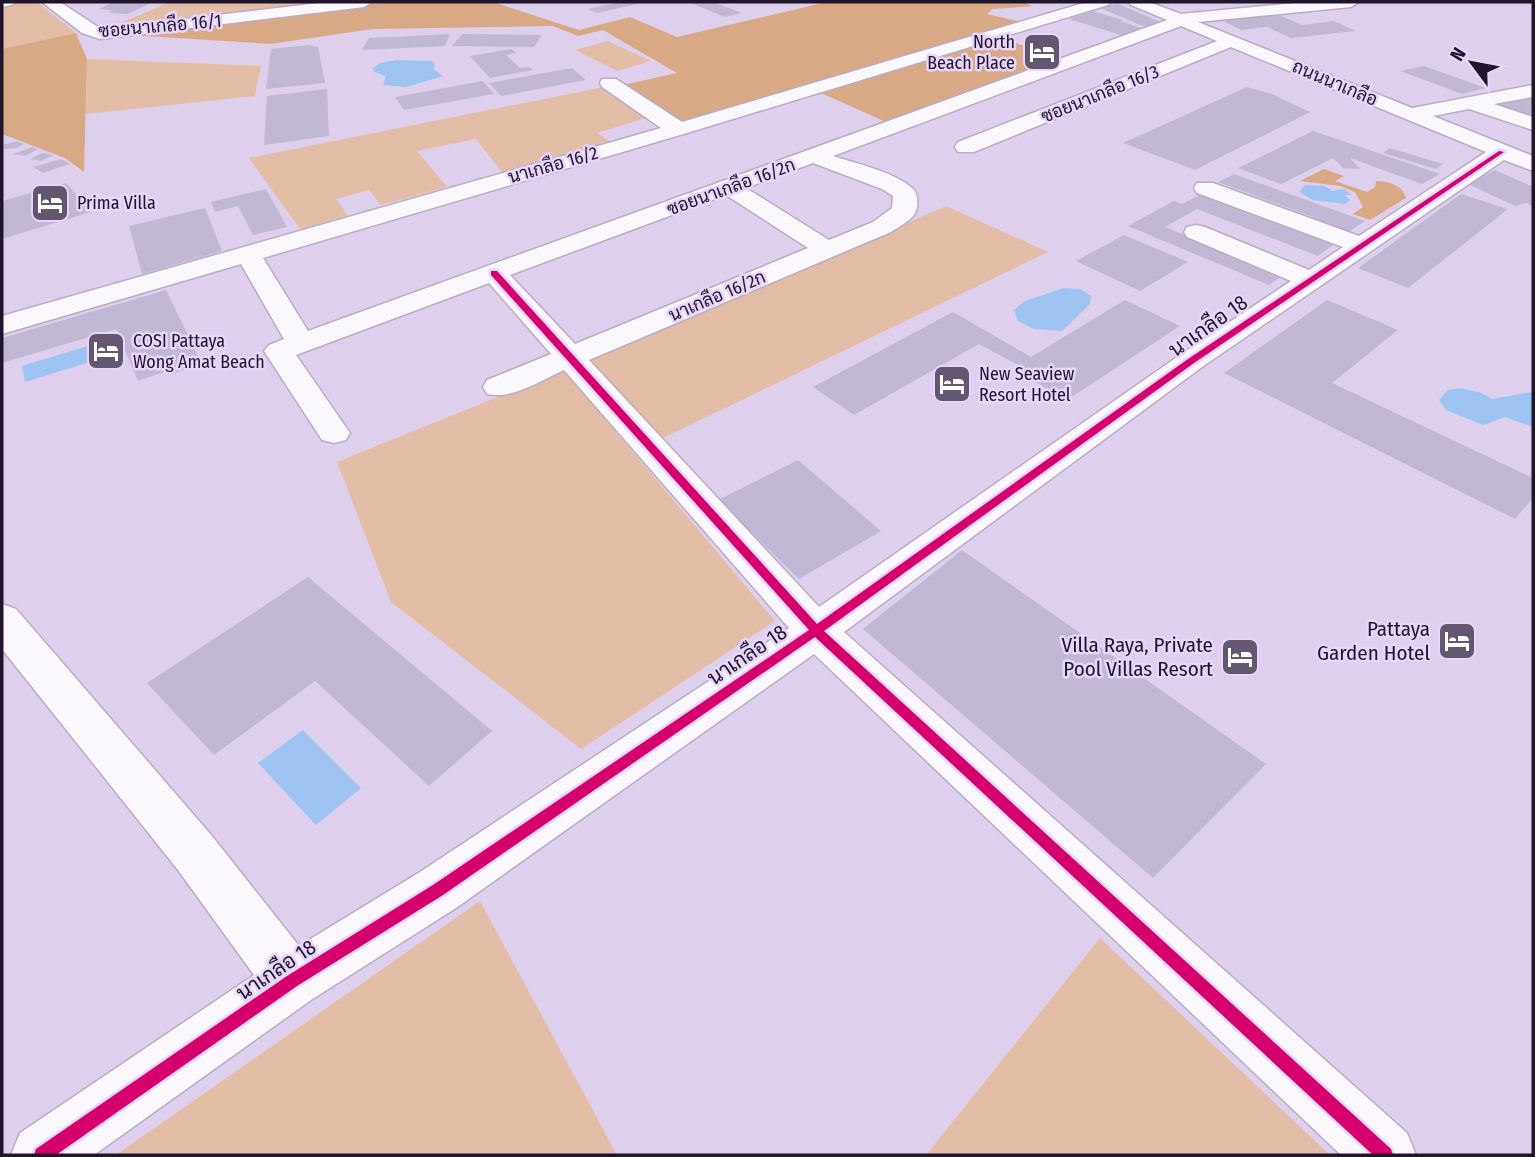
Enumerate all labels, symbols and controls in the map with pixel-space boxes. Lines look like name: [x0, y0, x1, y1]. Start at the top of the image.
street label: ซอยนาเกลือ 16/1: [98, 9, 222, 42]
north arrow: [1437, 28, 1507, 98]
place label: North Beach Place: [927, 31, 1015, 74]
hotel icon: North Beach Place: [1021, 31, 1063, 73]
text: N: [1445, 43, 1471, 65]
street label: ถนนนาเกลือ: [1289, 54, 1381, 111]
street label: ซอยนาเกลือ 16/3: [1038, 59, 1162, 128]
street label: นาเกลือ 16/2: [505, 141, 601, 188]
street label: ซอยนาเกลือ 16/2ก: [663, 153, 798, 220]
hotel icon: Prima Villa: [29, 182, 71, 224]
place label: Prima Villa: [77, 192, 156, 214]
street label: นาเกลือ 16/2ก: [665, 265, 769, 326]
street label: นาเกลือ 18: [1163, 289, 1252, 363]
hotel icon: COSI Pattaya Wong Amat Beach: [85, 330, 127, 372]
place label: COSI Pattaya Wong Amat Beach: [133, 330, 265, 373]
hotel icon: New Seaview Resort Hotel: [931, 363, 973, 405]
place label: New Seaview Resort Hotel: [979, 363, 1074, 406]
place label: Pattaya Garden Hotel: [1317, 616, 1430, 666]
street label: นาเกลือ 18: [702, 618, 792, 691]
hotel icon: Pattaya Garden Hotel: [1436, 620, 1478, 662]
place label: Villa Raya, Private Pool Villas Resort: [1061, 632, 1213, 682]
hotel icon: Villa Raya, Private Pool Villas Resort: [1219, 636, 1261, 678]
street label: นาเกลือ 18: [231, 933, 321, 1006]

